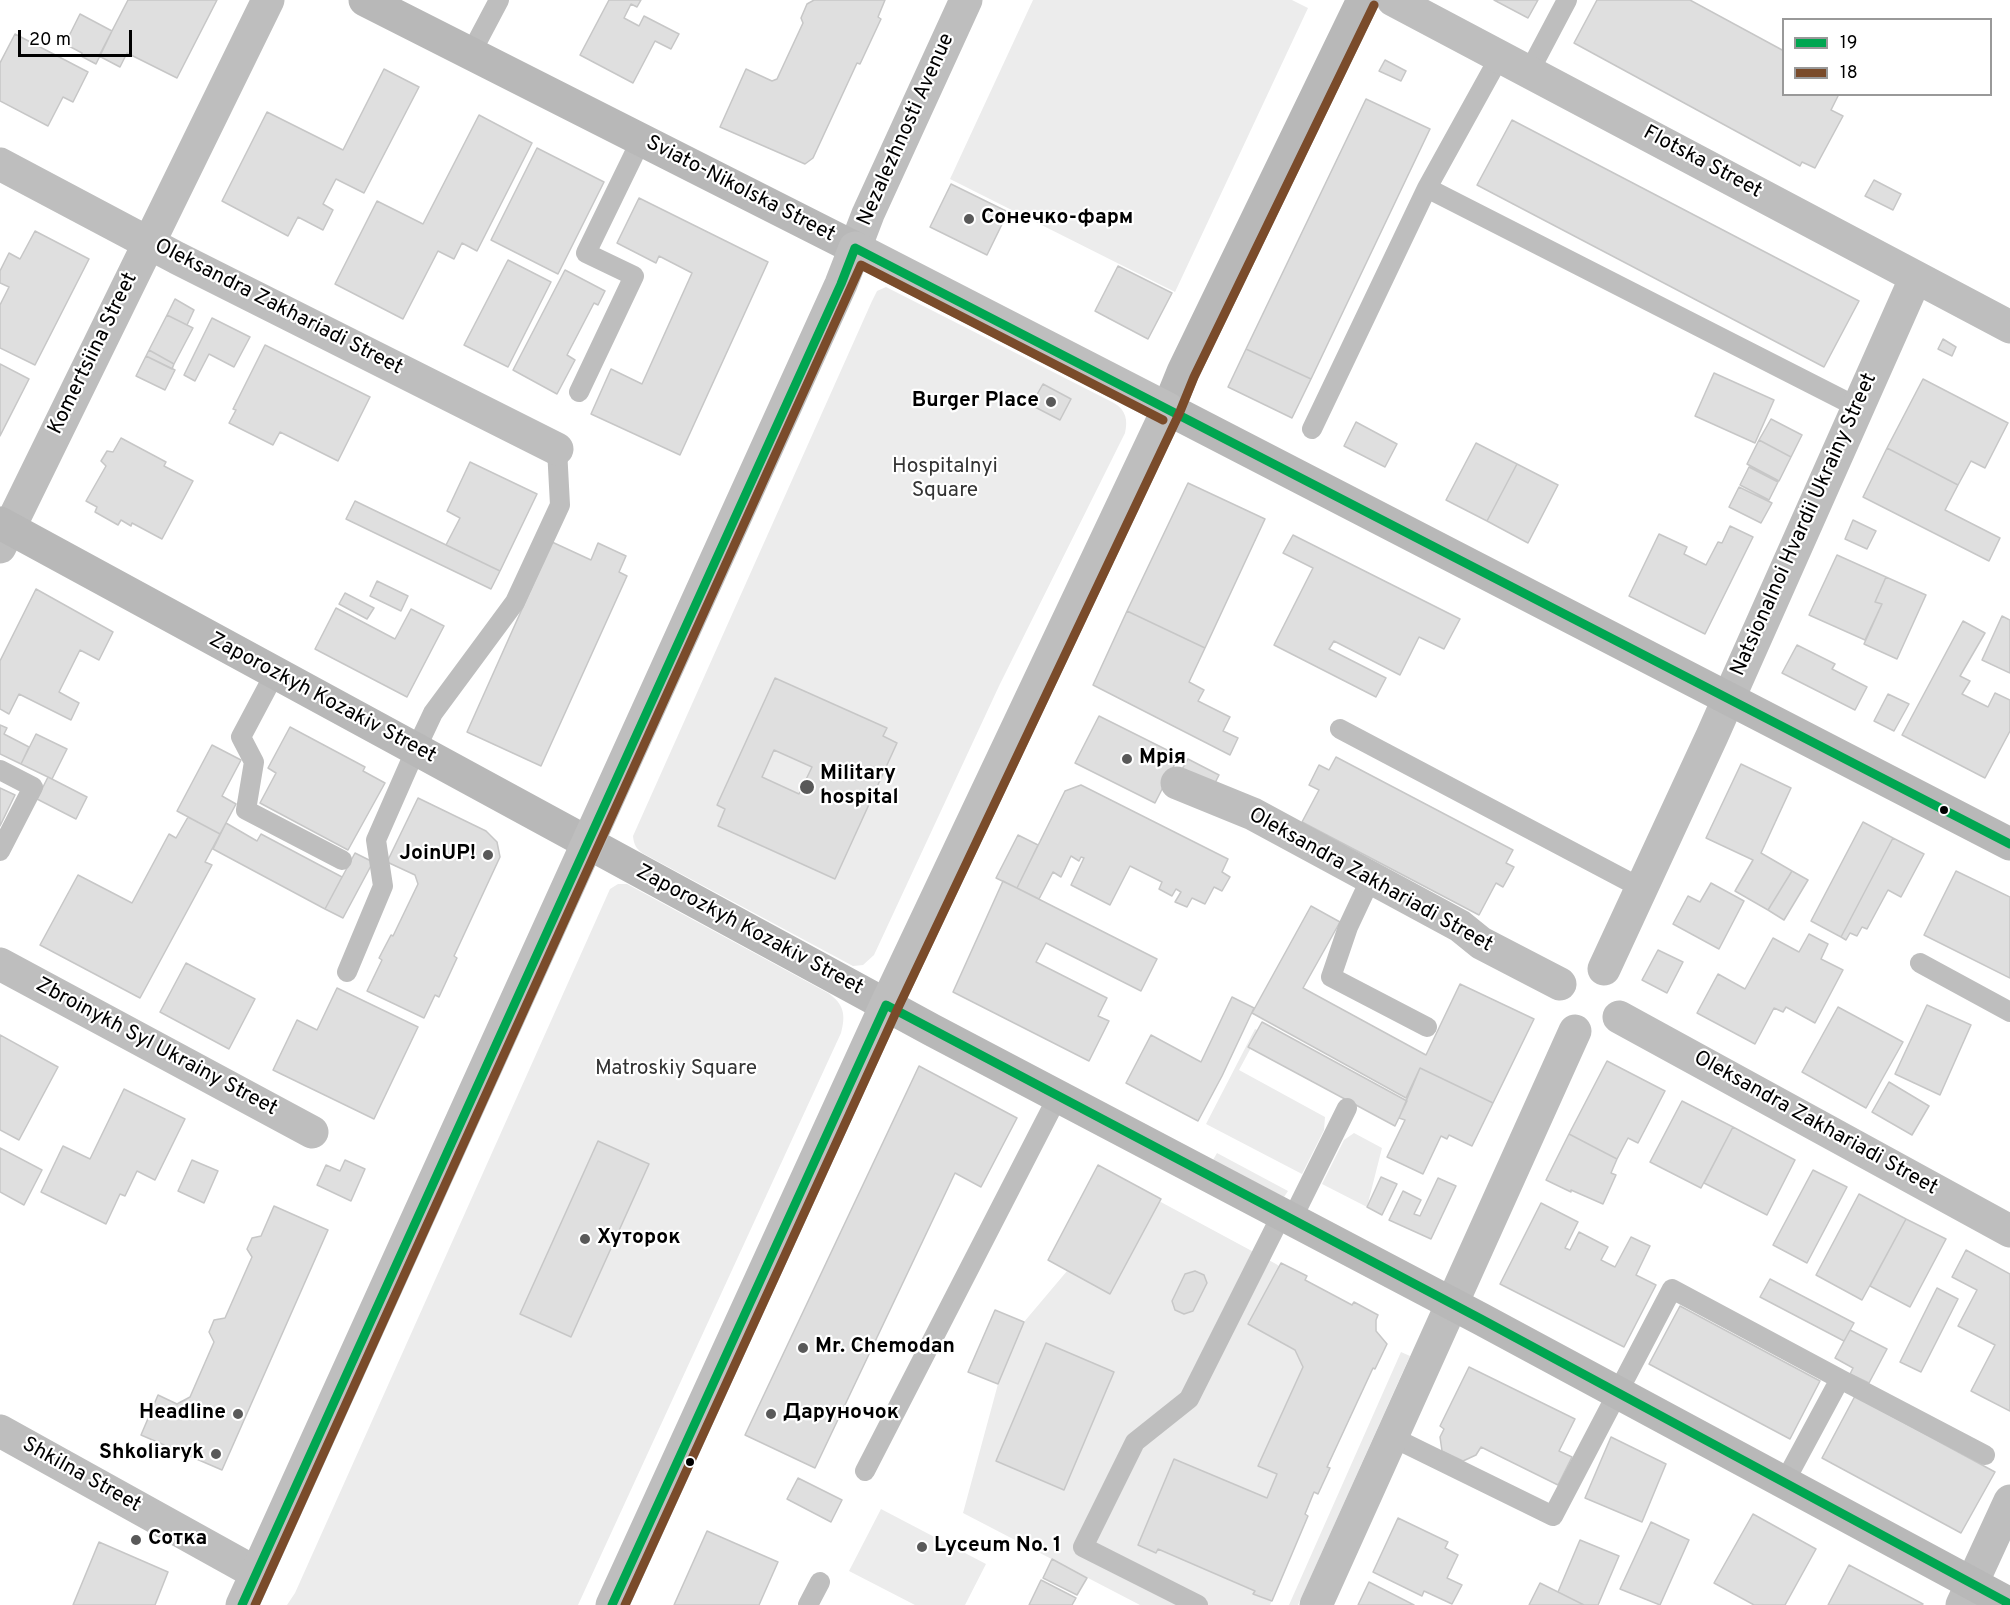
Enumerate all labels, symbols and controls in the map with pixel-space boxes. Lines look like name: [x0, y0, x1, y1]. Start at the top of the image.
scale bar: [21, 18, 135, 56]
legend: [1782, 18, 1992, 96]
text: 20 m: [29, 29, 71, 52]
street label: Nezalezhnosti Avenue: [853, 30, 961, 230]
text: 19: [1840, 32, 1857, 55]
text: 18: [1840, 62, 1858, 85]
street label: Flotska Street: [1638, 121, 1766, 205]
street label: Sviato-Nikolska Street: [641, 131, 839, 249]
place label: Сонечко-фарм: [981, 206, 1133, 232]
marker: Сонечко-фарм: [962, 212, 976, 226]
street label: Oleksandra Zakhariadi Street: [150, 234, 406, 382]
street label: Komertsiina Street: [44, 269, 144, 439]
street label: Natsionalnoi Hvardii Ukrainy Street: [1727, 370, 1883, 680]
place label: Burger Place: [912, 389, 1039, 415]
marker: Burger Place: [1044, 395, 1058, 409]
park label: Hospitalnyi Square: [892, 455, 998, 505]
street label: Zaporozkyh Kozakiv Street: [204, 628, 440, 770]
place label: Мрія: [1139, 746, 1186, 772]
marker: Мрія: [1120, 752, 1134, 766]
place label: Military hospital: [820, 762, 899, 812]
marker: Military hospital: [798, 778, 816, 796]
street label: Oleksandra Zakhariadi Street: [1244, 803, 1496, 959]
unlabelled marker: [1938, 804, 1950, 816]
place label: JoinUP!: [399, 842, 476, 868]
marker: JoinUP!: [481, 848, 495, 862]
street label: Zaporozkyh Kozakiv Street: [631, 860, 867, 1002]
street label: Zbroinykh Syl Ukrainy Street: [31, 973, 281, 1123]
street label: Oleksandra Zakhariadi Street: [1689, 1046, 1941, 1202]
park label: Matroskiy Square: [595, 1057, 757, 1083]
place label: Хуторок: [597, 1226, 681, 1252]
marker: Хуторок: [578, 1232, 592, 1246]
place label: Mr. Chemodan: [815, 1335, 955, 1361]
marker: Mr. Chemodan: [796, 1341, 810, 1355]
place label: Headline: [139, 1401, 226, 1427]
place label: Даруночок: [783, 1401, 899, 1427]
marker: Headline: [231, 1407, 245, 1421]
marker: Даруночок: [764, 1407, 778, 1421]
street label: Shkilna Street: [17, 1433, 145, 1519]
place label: Shkoliaryk: [99, 1441, 204, 1467]
marker: Shkoliaryk: [209, 1447, 223, 1461]
unlabelled marker: [684, 1456, 696, 1468]
place label: Сотка: [148, 1527, 207, 1553]
marker: Сотка: [129, 1533, 143, 1547]
place label: Lyceum No. 1: [934, 1534, 1061, 1560]
marker: Lyceum No. 1: [915, 1540, 929, 1554]

